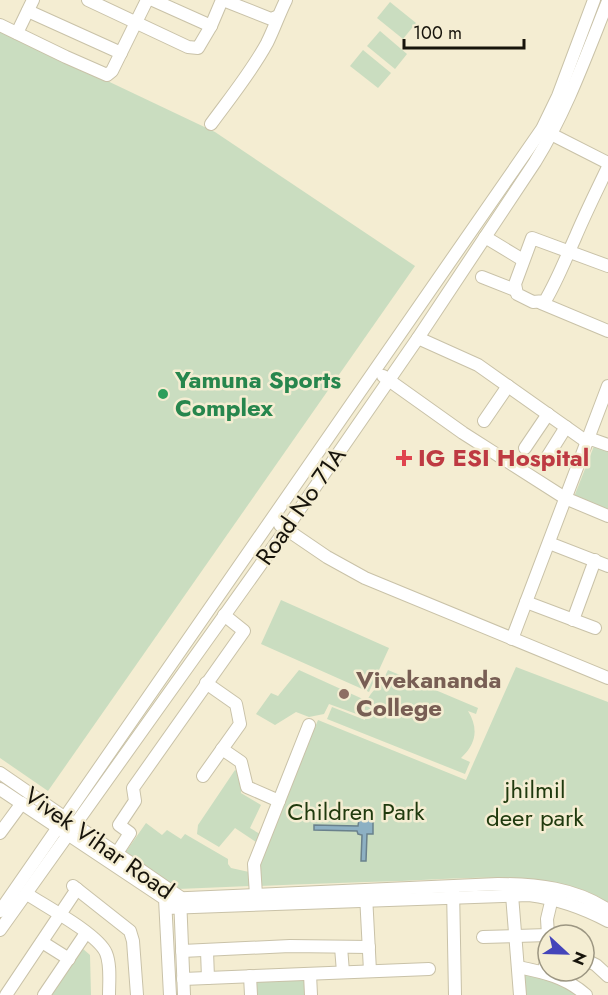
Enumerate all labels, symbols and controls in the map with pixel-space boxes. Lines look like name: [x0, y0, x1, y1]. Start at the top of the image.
scale bar: [404, 12, 524, 50]
text: 100 m: [413, 20, 462, 46]
place label: Yamuna Sports Complex: [174, 362, 341, 425]
marker: Yamuna Sports Complex: [156, 387, 170, 401]
street label: Road No 71A: [247, 439, 354, 572]
place label: IG ESI Hospital: [418, 440, 589, 475]
marker: IG ESI Hospital: [395, 449, 413, 467]
place label: Vivekananda College: [355, 662, 501, 725]
marker: Vivekananda College: [337, 687, 351, 701]
park label: jhilmil deer park: [486, 772, 584, 835]
street label: Vivek Vihar Road: [17, 778, 181, 907]
park label: Children Park: [287, 794, 425, 829]
north arrow: [536, 923, 596, 983]
text: N: [566, 948, 592, 969]

